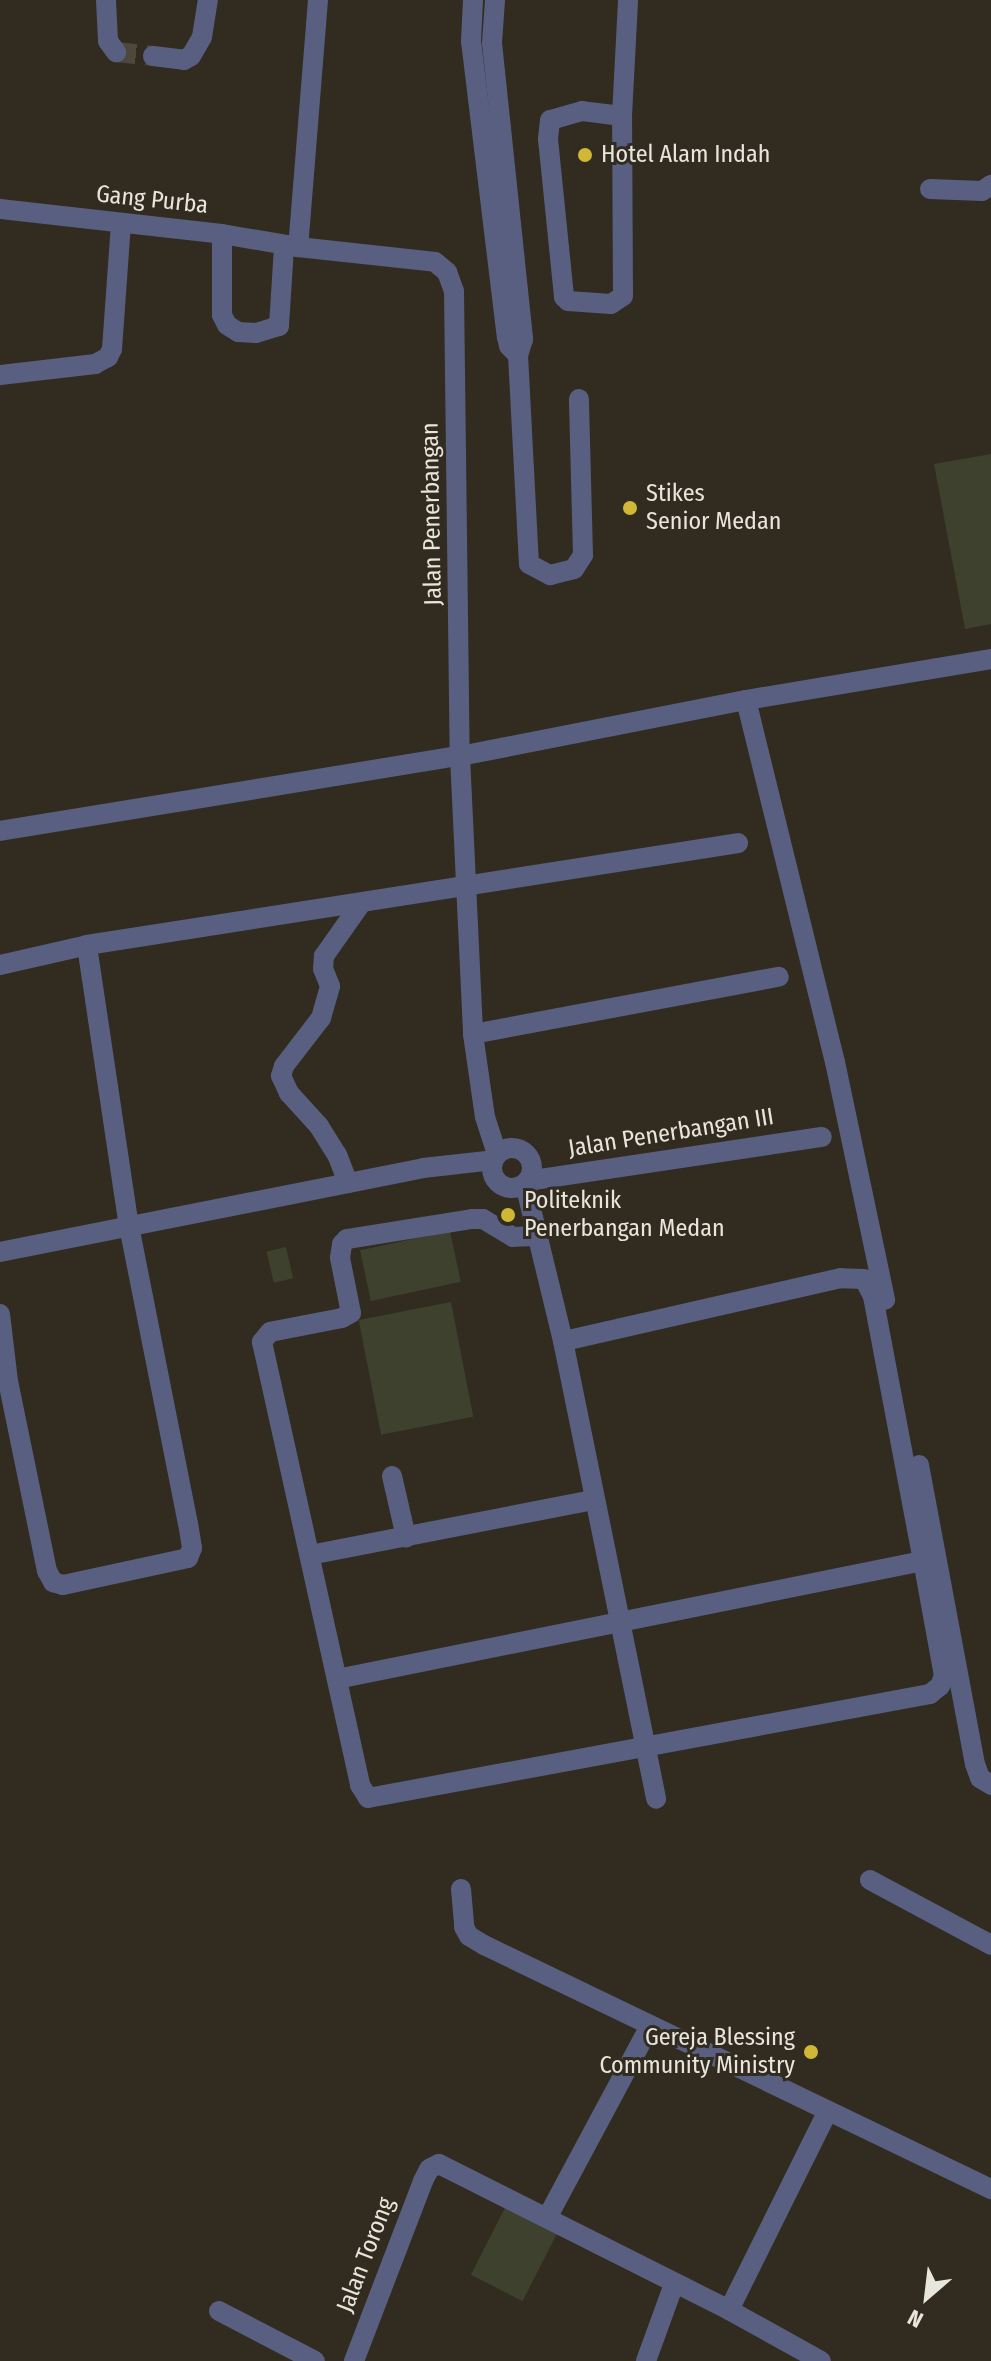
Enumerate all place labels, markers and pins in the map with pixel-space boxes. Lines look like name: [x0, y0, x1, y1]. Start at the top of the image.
place label: Hotel Alam Indah: [601, 141, 770, 169]
marker: Hotel Alam Indah: [576, 146, 594, 164]
place label: Stikes Senior Medan: [646, 480, 781, 536]
marker: Stikes Senior Medan: [621, 499, 639, 517]
place label: Politeknik Penerbangan Medan: [524, 1187, 725, 1243]
marker: Politeknik Penerbangan Medan: [499, 1206, 517, 1224]
place label: Gereja Blessing Community Ministry: [599, 2024, 795, 2080]
marker: Gereja Blessing Community Ministry: [802, 2043, 820, 2061]

